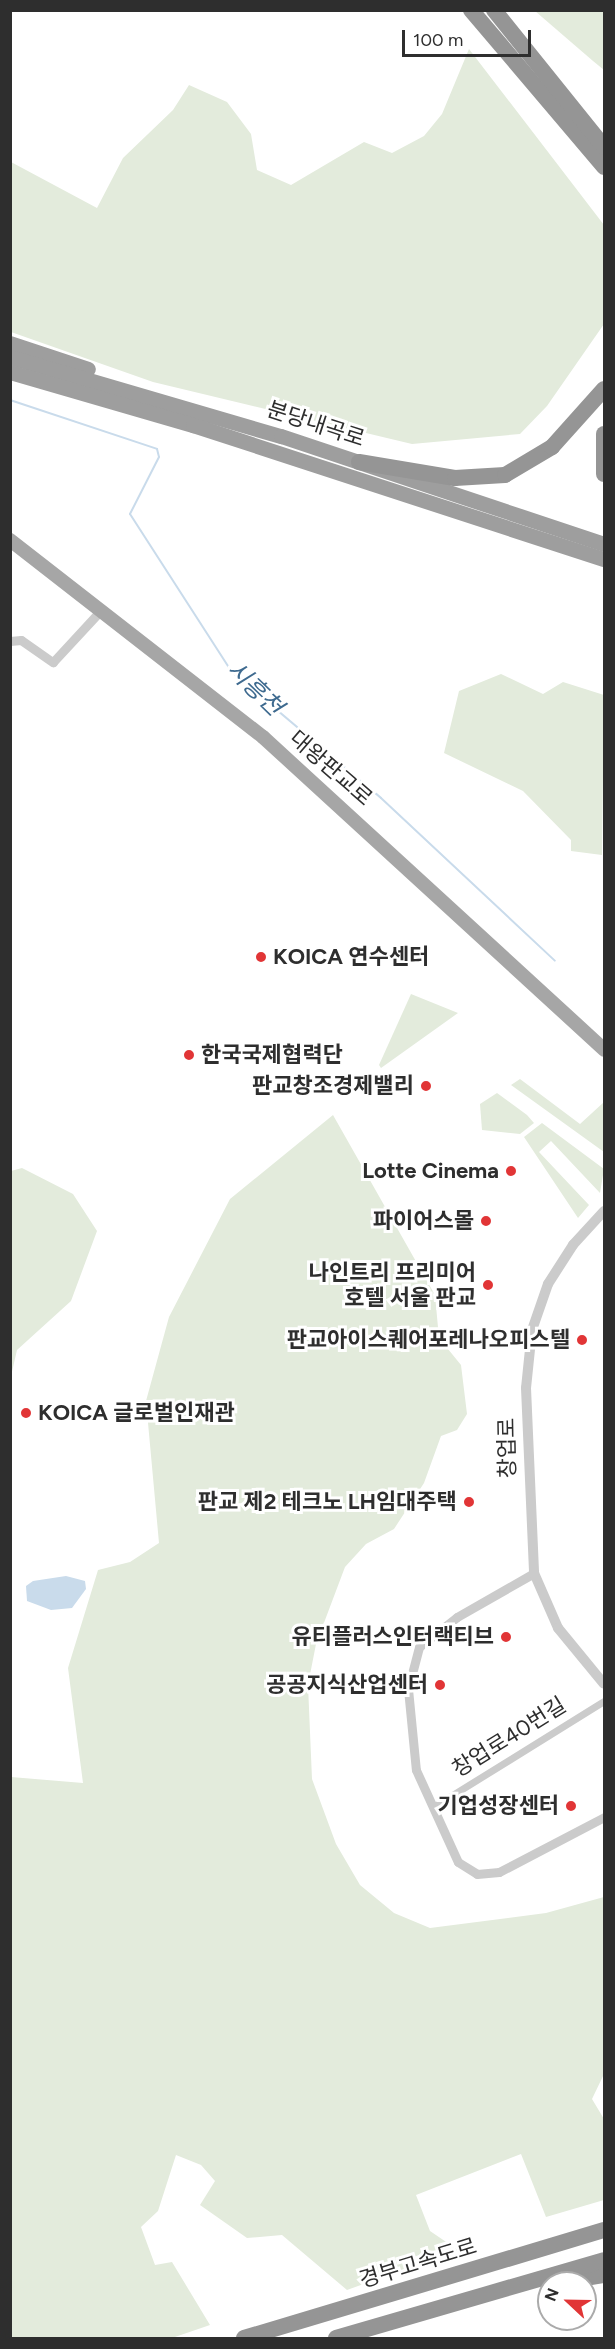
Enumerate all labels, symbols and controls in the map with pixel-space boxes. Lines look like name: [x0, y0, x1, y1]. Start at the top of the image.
scale bar: [405, 18, 534, 56]
text: 100 m: [413, 29, 463, 51]
street label: 분당내곡로: [264, 396, 368, 452]
water label: 시흥천: [221, 655, 289, 721]
street label: 대왕판교로: [284, 725, 378, 811]
place label: KOICA 연수센터: [273, 944, 429, 970]
marker: KOICA 연수센터: [254, 950, 268, 964]
place label: 한국국제협력단: [201, 1042, 343, 1068]
marker: 한국국제협력단: [182, 1048, 196, 1062]
place label: 판교창조경제밸리: [252, 1073, 414, 1099]
marker: 판교창조경제밸리: [419, 1079, 433, 1093]
place label: Lotte Cinema: [362, 1158, 499, 1184]
marker: Lotte Cinema: [504, 1164, 518, 1178]
place label: 파이어스몰: [373, 1208, 474, 1234]
marker: 파이어스몰: [479, 1214, 493, 1228]
place label: 나인트리 프리미어 호텔 서울 판교: [309, 1259, 476, 1310]
marker: 나인트리 프리미어 호텔 서울 판교: [481, 1278, 495, 1292]
place label: 판교아이스퀘어포레나오피스텔: [287, 1327, 570, 1353]
marker: 판교아이스퀘어포레나오피스텔: [575, 1333, 589, 1347]
place label: KOICA 글로벌인재관: [38, 1400, 235, 1426]
marker: KOICA 글로벌인재관: [19, 1406, 33, 1420]
street label: 창업로: [493, 1417, 521, 1479]
place label: 판교 제2 테크노 LH임대주택: [198, 1489, 457, 1515]
marker: 판교 제2 테크노 LH임대주택: [462, 1495, 476, 1509]
place label: 유티플러스인터랙티브: [292, 1624, 494, 1650]
marker: 유티플러스인터랙티브: [499, 1630, 513, 1644]
place label: 공공지식산업센터: [266, 1672, 428, 1698]
marker: 공공지식산업센터: [433, 1678, 447, 1692]
street label: 창업로40번길: [447, 1692, 571, 1782]
place label: 기업성장센터: [438, 1793, 559, 1819]
marker: 기업성장센터: [564, 1799, 578, 1813]
street label: 경부고속도로: [356, 2233, 480, 2293]
north arrow: [537, 2271, 597, 2331]
text: N: [541, 2286, 563, 2304]

